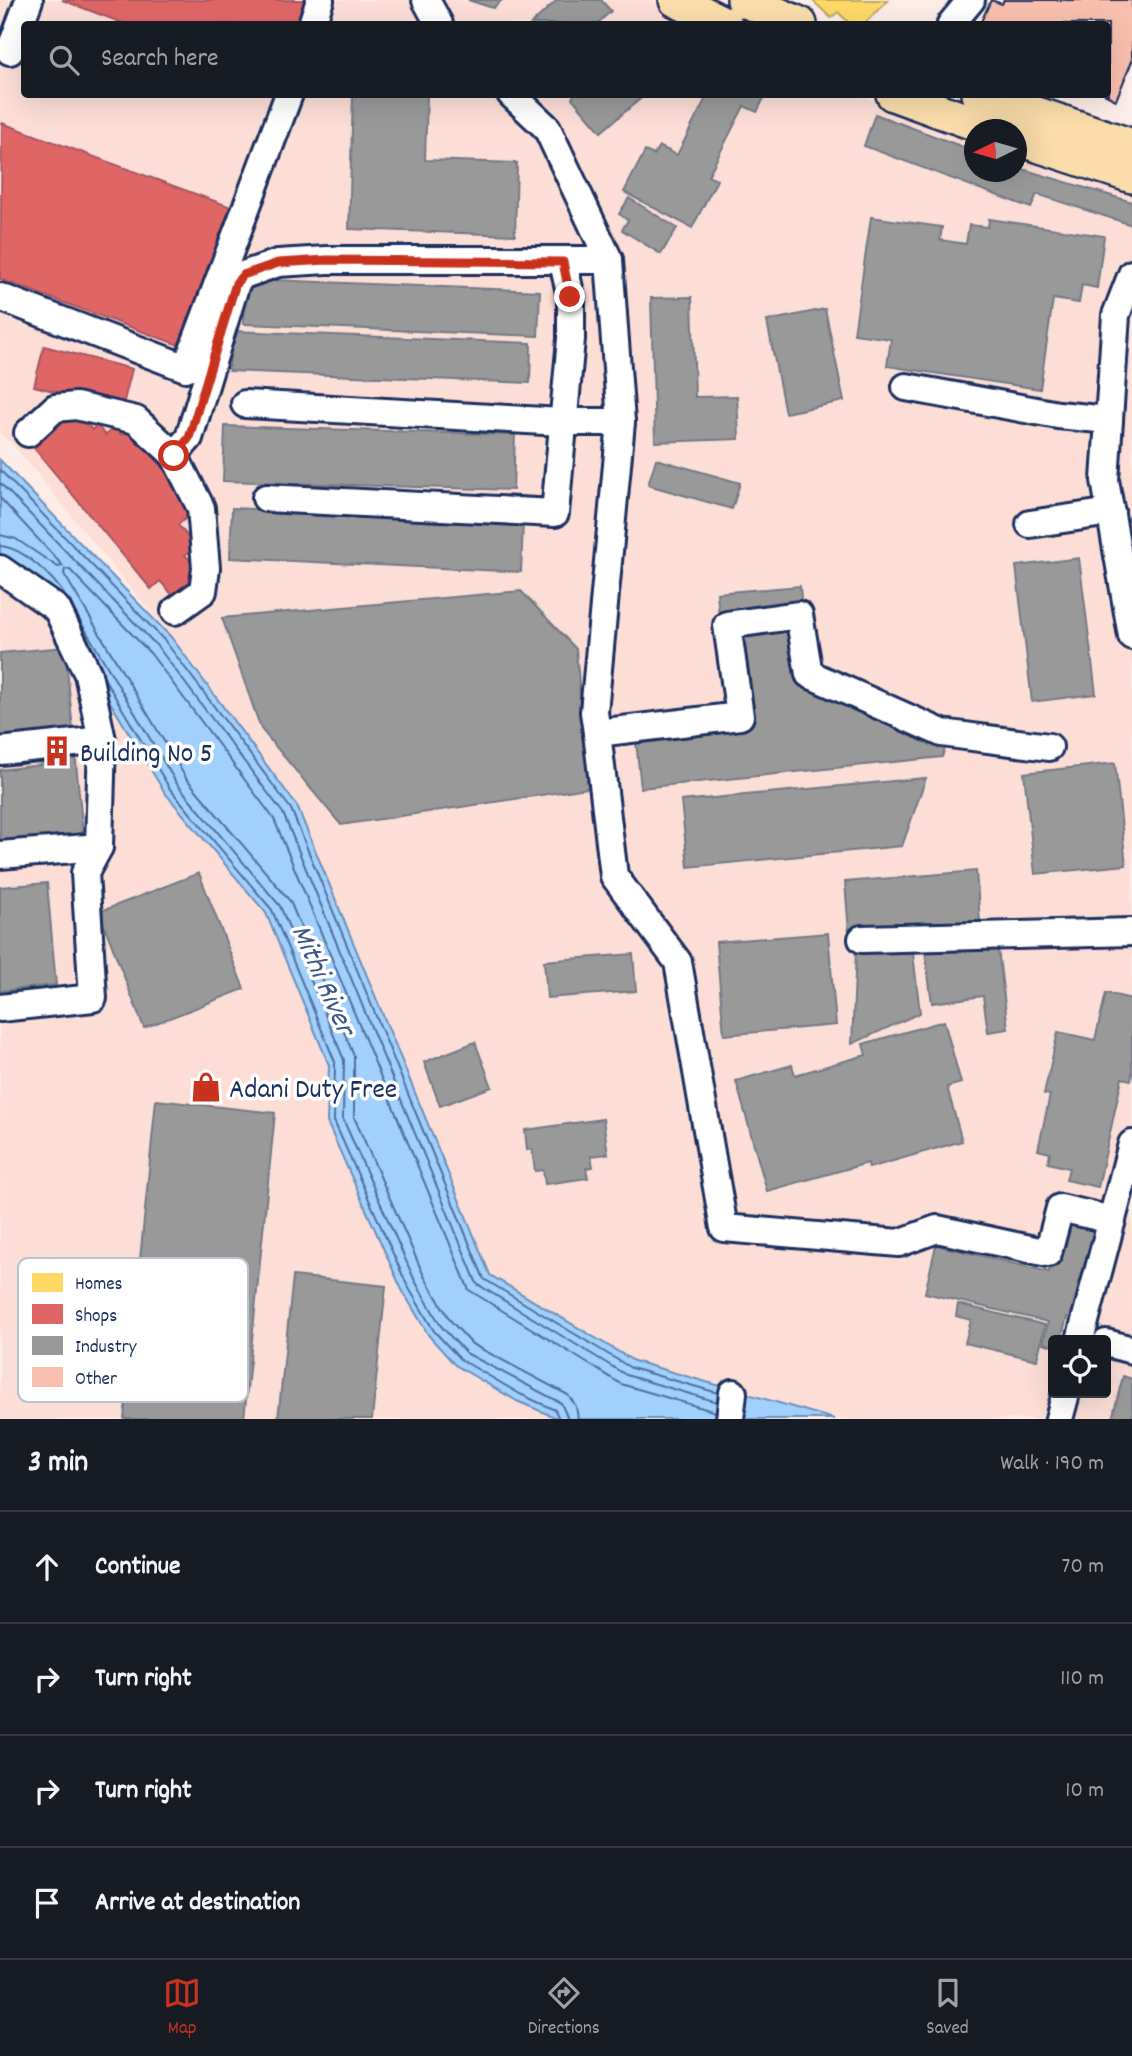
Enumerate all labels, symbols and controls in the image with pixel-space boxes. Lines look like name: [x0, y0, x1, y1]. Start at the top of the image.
search box: [21, 21, 1111, 98]
icon: search: [45, 41, 83, 79]
text: Search here: [101, 41, 219, 78]
north arrow: [964, 119, 1027, 182]
route end: [554, 281, 585, 312]
route start: [158, 440, 189, 471]
building icon: Building No 5: [40, 734, 74, 768]
place label: Building No 5: [80, 736, 213, 776]
water label: Mithi River: [277, 919, 366, 1046]
shop icon: Adani Duty Free: [189, 1070, 223, 1104]
place label: Adani Duty Free: [229, 1072, 397, 1112]
legend: [18, 1258, 248, 1402]
text: Homes: [75, 1272, 123, 1299]
text: Shops: [75, 1304, 117, 1331]
text: Industry: [75, 1335, 137, 1362]
map controls: [1048, 1335, 1111, 1398]
button: locate: [1048, 1335, 1111, 1398]
text: Other: [75, 1367, 117, 1394]
text: 3 min: [28, 1443, 88, 1486]
text: Walk · 190 m: [1000, 1448, 1104, 1481]
icon: ahead: [28, 1548, 66, 1586]
text: Continue: [95, 1549, 180, 1586]
text: 70 m: [1062, 1551, 1104, 1584]
icon: right: [28, 1660, 66, 1698]
text: Turn right: [95, 1661, 192, 1698]
text: 110 m: [1060, 1663, 1104, 1696]
icon: right: [28, 1772, 66, 1810]
text: Turn right: [95, 1773, 192, 1810]
text: 10 m: [1065, 1775, 1104, 1808]
icon: arrive: [28, 1884, 66, 1922]
text: Arrive at destination: [95, 1885, 300, 1922]
tab: Map: [163, 1974, 201, 2043]
tab: Directions: [528, 1974, 600, 2043]
tab: Saved: [926, 1974, 969, 2043]

